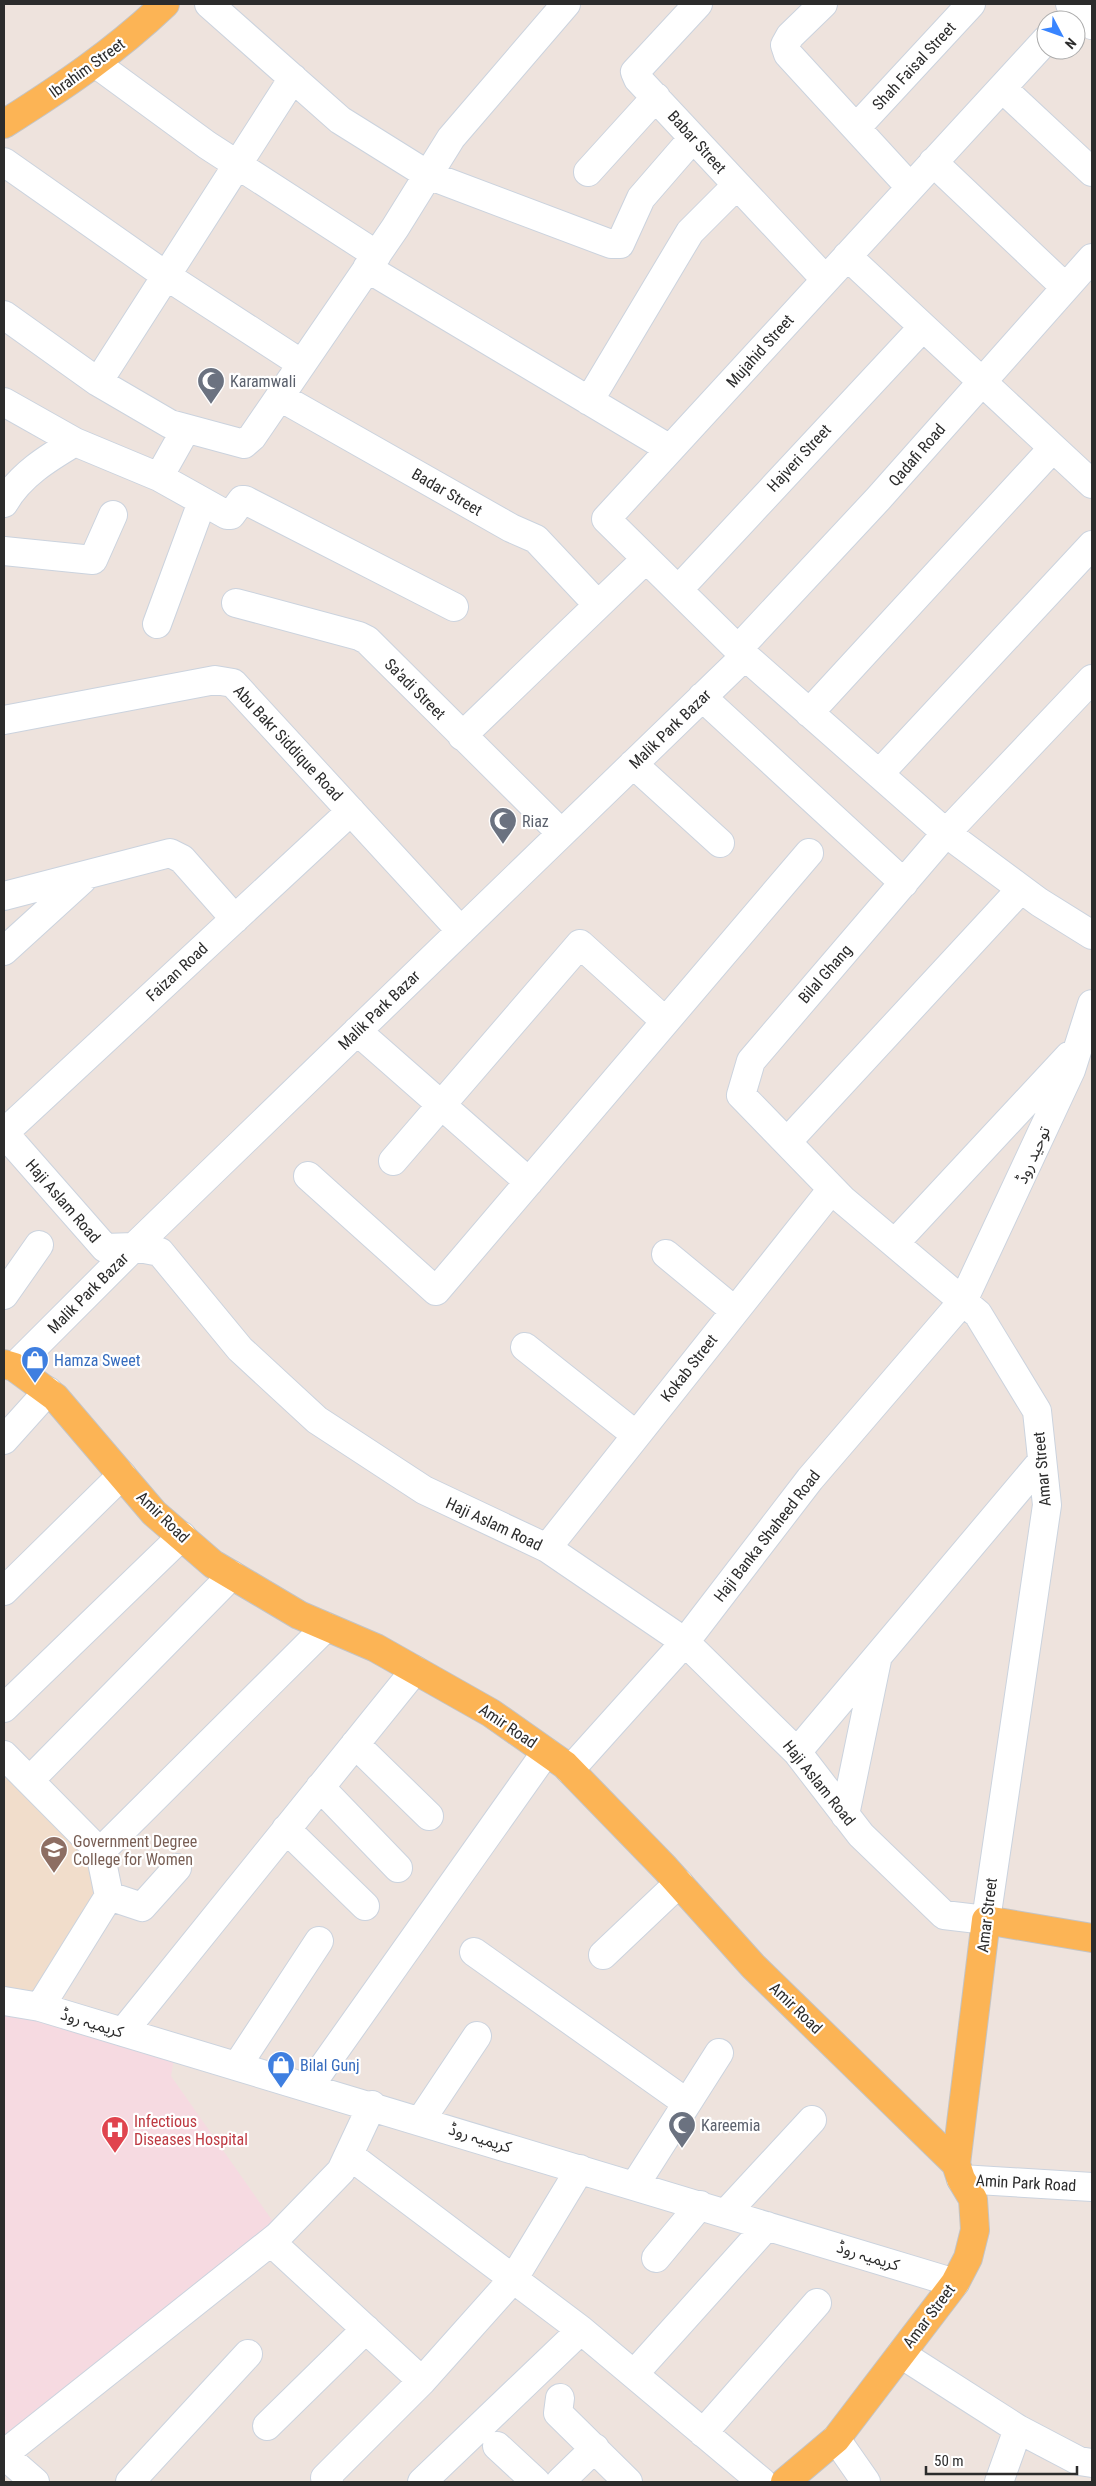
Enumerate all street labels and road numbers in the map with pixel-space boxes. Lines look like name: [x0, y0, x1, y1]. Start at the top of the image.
street label: Shah Faisal Street: [868, 18, 960, 114]
street label: Ibrahim Street: [46, 34, 129, 102]
street label: Babar Street: [664, 107, 730, 178]
street label: Mujahid Street: [722, 310, 798, 391]
street label: Hajveri Street: [763, 420, 835, 496]
street label: Qadafi Road: [885, 420, 949, 490]
street label: Badar Street: [408, 464, 486, 520]
street label: Sa'adi Street: [381, 655, 450, 724]
street label: Abu Bakr Siddique Road: [229, 681, 347, 805]
street label: Malik Park Bazar: [625, 685, 715, 773]
street label: Faizan Road: [142, 939, 212, 1005]
street label: Bilal Ghang: [794, 941, 856, 1007]
street label: Malik Park Bazar: [334, 966, 424, 1054]
street label: توحید روڈ: [1012, 1123, 1054, 1187]
street label: Haji Aslam Road: [22, 1155, 104, 1247]
street label: Malik Park Bazar: [44, 1249, 132, 1337]
street label: Kokab Street: [657, 1330, 721, 1406]
street label: Amar Street: [1029, 1431, 1055, 1507]
street label: Haji Banka Shaheed Road: [710, 1467, 824, 1605]
street label: Amir Road: [133, 1487, 193, 1547]
street label: Haji Aslam Road: [443, 1493, 545, 1555]
street label: Amir Road: [475, 1700, 541, 1752]
street label: Haji Aslam Road: [779, 1737, 859, 1829]
street label: Amar Street: [973, 1876, 1001, 1953]
street label: Amir Road: [766, 1978, 826, 2038]
street label: کریمیہ روڈ: [58, 2004, 126, 2042]
street label: کریمیہ روڈ: [446, 2119, 514, 2157]
street label: Amin Park Road: [975, 2171, 1077, 2195]
street label: کریمیہ روڈ: [834, 2237, 902, 2275]
street label: Amar Street: [899, 2280, 959, 2352]

